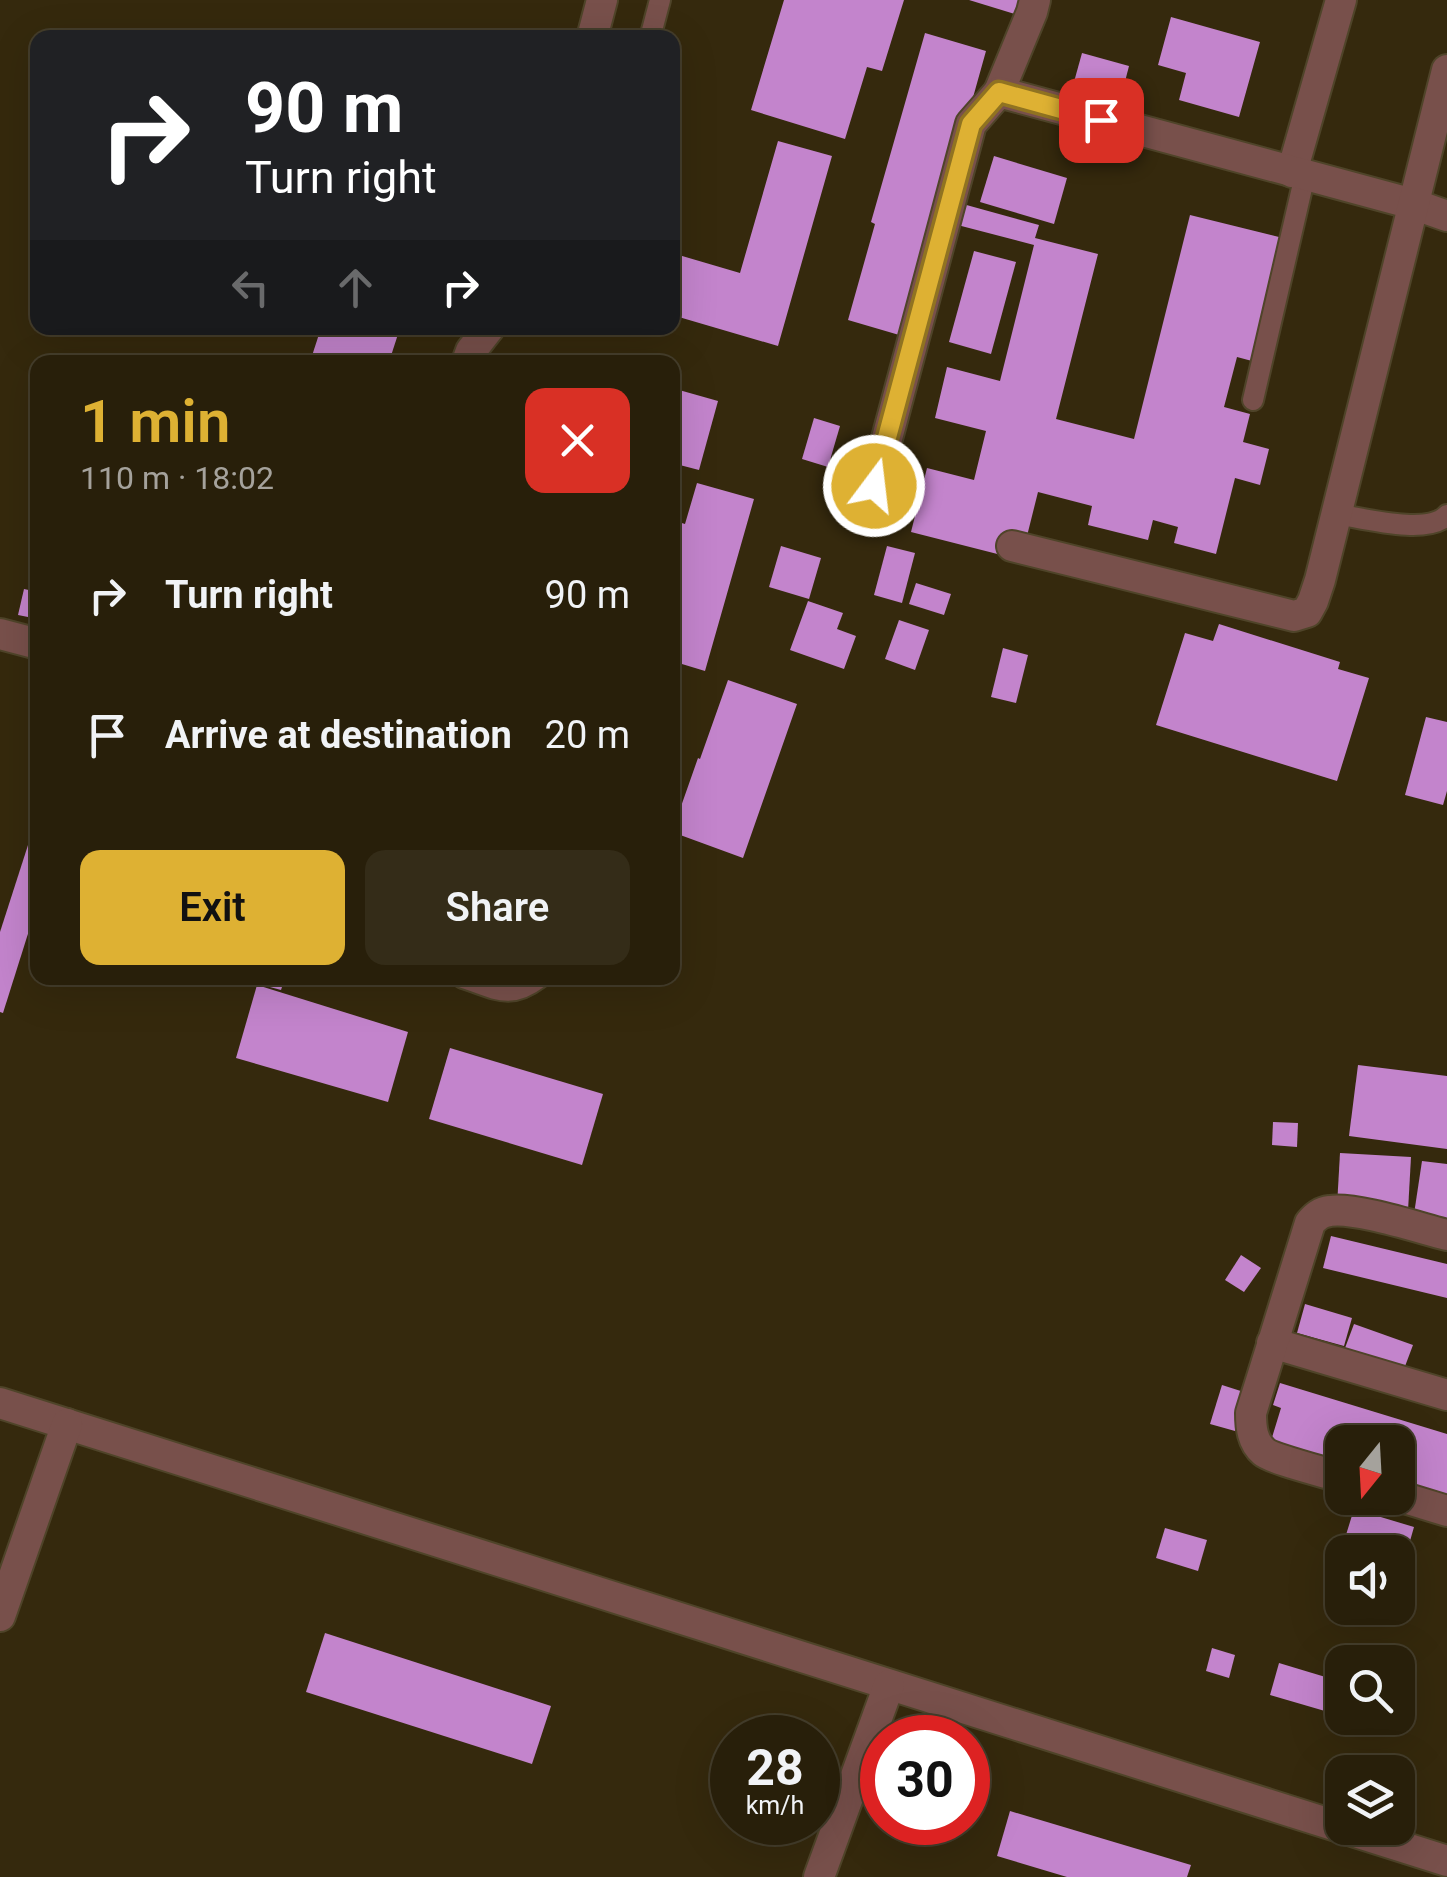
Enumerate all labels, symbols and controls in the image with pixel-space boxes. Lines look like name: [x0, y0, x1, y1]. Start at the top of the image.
text: 90 m: [245, 67, 403, 149]
icon: right: [80, 70, 210, 200]
pin: [1059, 78, 1144, 163]
icon: arrive: [1074, 93, 1129, 148]
text: Turn right: [245, 151, 437, 204]
icon: left: [223, 260, 278, 315]
icon: ahead: [328, 260, 383, 315]
icon: right: [433, 260, 488, 315]
text: 1 min: [80, 386, 230, 457]
button: close: [525, 388, 630, 493]
position arrow: [822, 434, 926, 538]
text: 110 m · 18:02: [80, 459, 274, 497]
icon: right: [80, 568, 135, 623]
text: Turn right: [165, 573, 333, 617]
text: 90 m: [545, 573, 630, 617]
icon: arrive: [80, 708, 135, 763]
text: Arrive at destination: [165, 713, 512, 757]
text: 20 m: [545, 713, 630, 757]
button: Exit: [80, 850, 345, 965]
button: Share: [365, 850, 630, 965]
north arrow: [1325, 1425, 1415, 1515]
map controls: [1325, 1425, 1415, 1845]
button: sound: [1325, 1535, 1415, 1625]
button: search: [1325, 1645, 1415, 1735]
speed limit sign: 30: [860, 1715, 990, 1845]
text: 28: [746, 1739, 804, 1797]
button: layers: [1325, 1755, 1415, 1845]
text: km/h: [746, 1791, 804, 1820]

